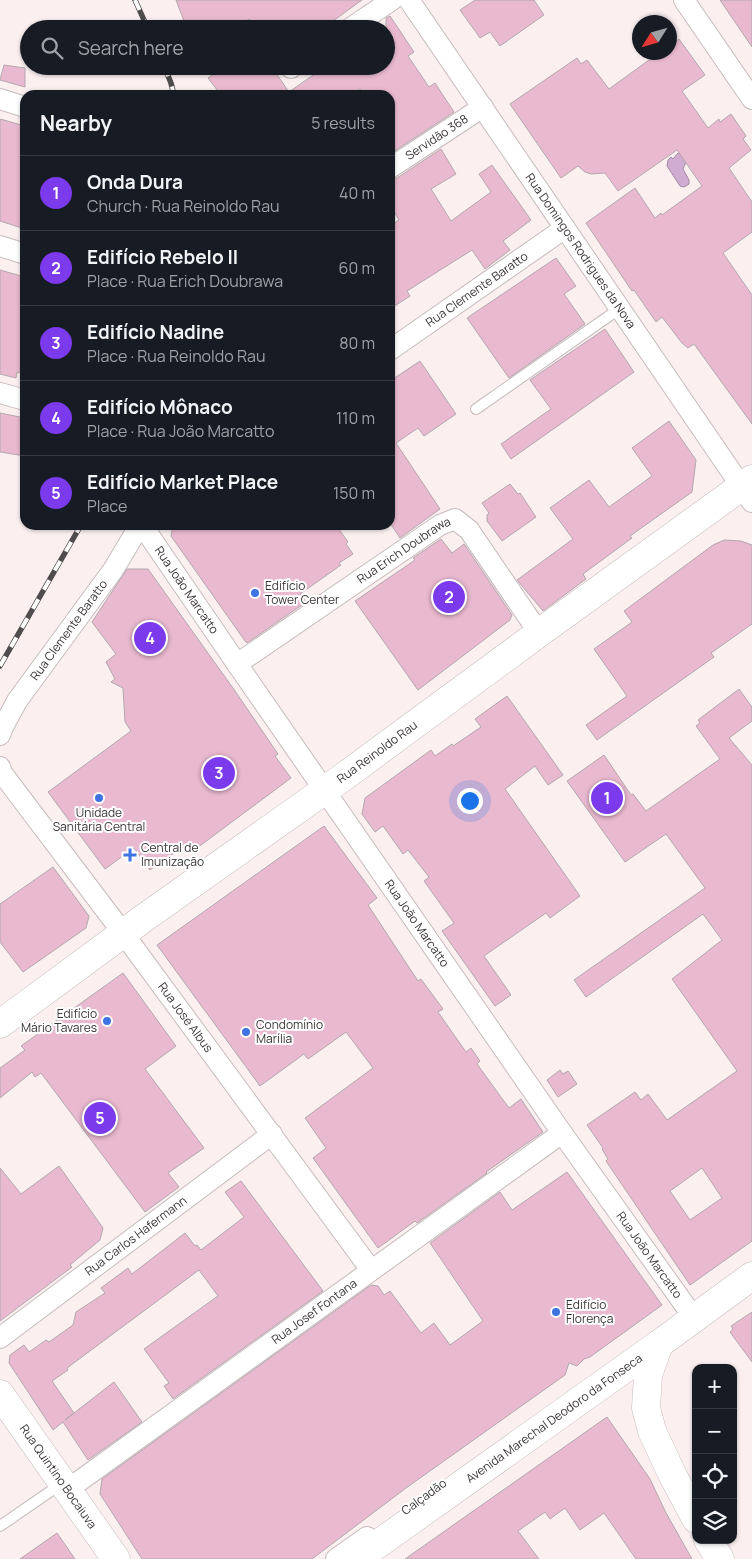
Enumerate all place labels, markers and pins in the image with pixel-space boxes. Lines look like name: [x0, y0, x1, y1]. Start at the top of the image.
place label: Edifício Tower Center: [265, 577, 340, 608]
pin: 2: [433, 578, 465, 616]
marker: Edifício Tower Center: [249, 587, 261, 599]
pin: 4: [134, 619, 166, 657]
pin: 3: [203, 754, 235, 792]
pin: 1: [591, 779, 623, 817]
marker: Unidade Sanitária Central: [93, 792, 105, 804]
place label: Unidade Sanitária Central: [53, 804, 145, 835]
place label: Central de Imunização: [141, 839, 204, 870]
marker: Central de Imunização: [123, 848, 137, 862]
place label: Edifício Mário Tavares: [21, 1005, 97, 1036]
marker: Edifício Mário Tavares: [101, 1015, 113, 1027]
place label: Condomínio Marília: [256, 1016, 323, 1047]
marker: Condomínio Marília: [240, 1026, 252, 1038]
pin: 5: [84, 1099, 116, 1137]
place label: Edifício Florença: [566, 1296, 613, 1327]
marker: Edifício Florença: [550, 1306, 562, 1318]

